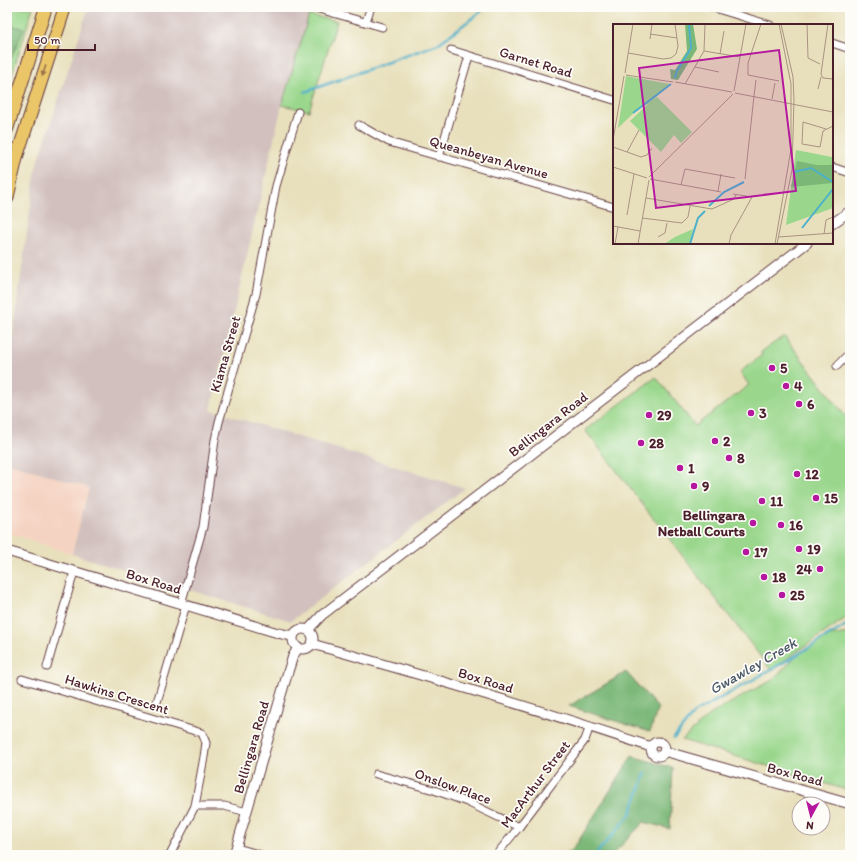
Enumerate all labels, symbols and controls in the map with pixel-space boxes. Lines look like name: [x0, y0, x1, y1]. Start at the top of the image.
inset map: [613, 24, 833, 244]
scale bar: [28, 26, 95, 52]
text: 50 m: [34, 33, 60, 47]
street label: Garnet Road: [497, 43, 575, 82]
one-way arrow: [41, 65, 47, 77]
street label: Queanbeyan Avenue: [428, 132, 551, 183]
street label: Kiama Street: [206, 314, 245, 394]
place label: 5: [780, 360, 788, 377]
marker: 5: [767, 363, 777, 373]
place label: 4: [794, 378, 803, 395]
marker: 4: [781, 381, 791, 391]
street label: Bellingara Road: [505, 388, 592, 461]
place label: 6: [807, 396, 815, 413]
marker: 6: [794, 399, 804, 409]
place label: 3: [759, 405, 767, 422]
place label: 29: [657, 407, 672, 424]
marker: 3: [746, 408, 756, 418]
marker: 29: [644, 410, 654, 420]
place label: 2: [723, 433, 731, 450]
place label: 28: [649, 435, 664, 452]
marker: 2: [710, 436, 720, 446]
marker: 28: [636, 438, 646, 448]
place label: 8: [737, 450, 745, 467]
marker: 8: [724, 453, 734, 463]
place label: 1: [688, 460, 695, 477]
marker: 1: [675, 463, 685, 473]
place label: 12: [805, 466, 819, 483]
marker: 12: [792, 469, 802, 479]
place label: 9: [702, 478, 709, 495]
marker: 9: [689, 481, 699, 491]
place label: 15: [824, 490, 838, 507]
place label: 11: [770, 493, 783, 510]
marker: 15: [811, 493, 821, 503]
marker: 11: [757, 496, 767, 506]
place label: Bellingara Netball Courts: [658, 507, 746, 540]
place label: 16: [789, 517, 803, 534]
marker: Bellingara Netball Courts: [748, 518, 758, 528]
marker: 16: [776, 520, 786, 530]
place label: 19: [807, 541, 821, 558]
place label: 17: [754, 544, 767, 561]
marker: 19: [794, 544, 804, 554]
marker: 17: [741, 547, 751, 557]
place label: 24: [796, 561, 813, 578]
marker: 24: [815, 564, 825, 574]
street label: Box Road: [124, 565, 184, 598]
place label: 18: [772, 569, 786, 586]
marker: 18: [759, 572, 769, 582]
place label: 25: [790, 587, 805, 604]
marker: 25: [777, 590, 787, 600]
water label: Gwawley Creek: [706, 633, 801, 698]
street label: Box Road: [456, 664, 516, 697]
street label: Hawkins Crescent: [63, 671, 171, 718]
street label: Bellingara Road: [230, 698, 273, 796]
street label: MacArthur Street: [497, 737, 574, 831]
street label: Box Road: [765, 759, 825, 790]
street label: Onslow Place: [412, 765, 494, 808]
north arrow: [791, 796, 831, 836]
text: N: [805, 819, 814, 832]

